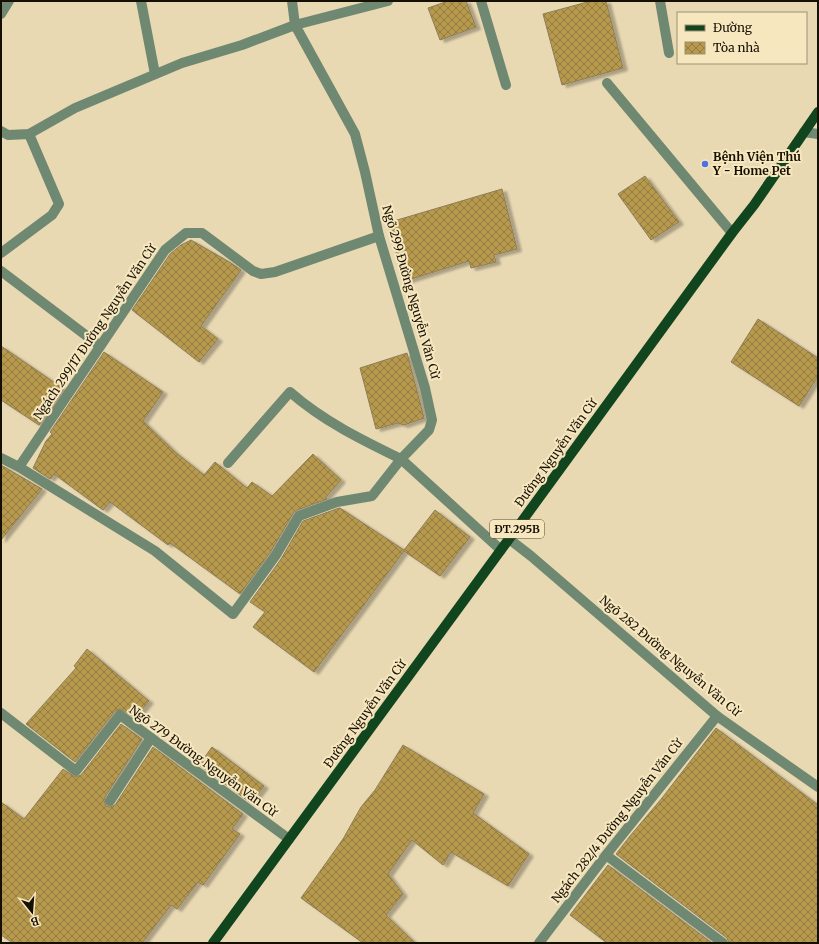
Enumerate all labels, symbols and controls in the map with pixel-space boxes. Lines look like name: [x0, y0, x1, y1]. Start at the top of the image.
legend: [677, 12, 807, 64]
text: Đường: [713, 20, 753, 35]
text: Tòa nhà: [713, 40, 760, 55]
place label: Bệnh Viện Thú Y - Home Pet: [712, 149, 801, 178]
marker: Bệnh Viện Thú Y - Home Pet: [700, 159, 710, 169]
street label: Ngõ 299 Đường Nguyễn Văn Cừ: [379, 203, 444, 382]
street label: Ngách 299/17 Đường Nguyễn Văn Cừ: [30, 240, 160, 422]
street label: Đường Nguyễn Văn Cừ: [511, 395, 601, 510]
road number: ĐT.295B: [490, 520, 544, 538]
street label: Ngõ 282 Đường Nguyễn Văn Cừ: [597, 592, 745, 720]
street label: Đường Nguyễn Văn Cừ: [320, 656, 410, 771]
street label: Ngõ 279 Đường Nguyễn Văn Cừ: [126, 702, 281, 820]
street label: Ngách 282/4 Đường Nguyễn Văn Cừ: [548, 735, 686, 906]
north arrow: [12, 892, 52, 932]
text: B: [29, 914, 41, 929]

